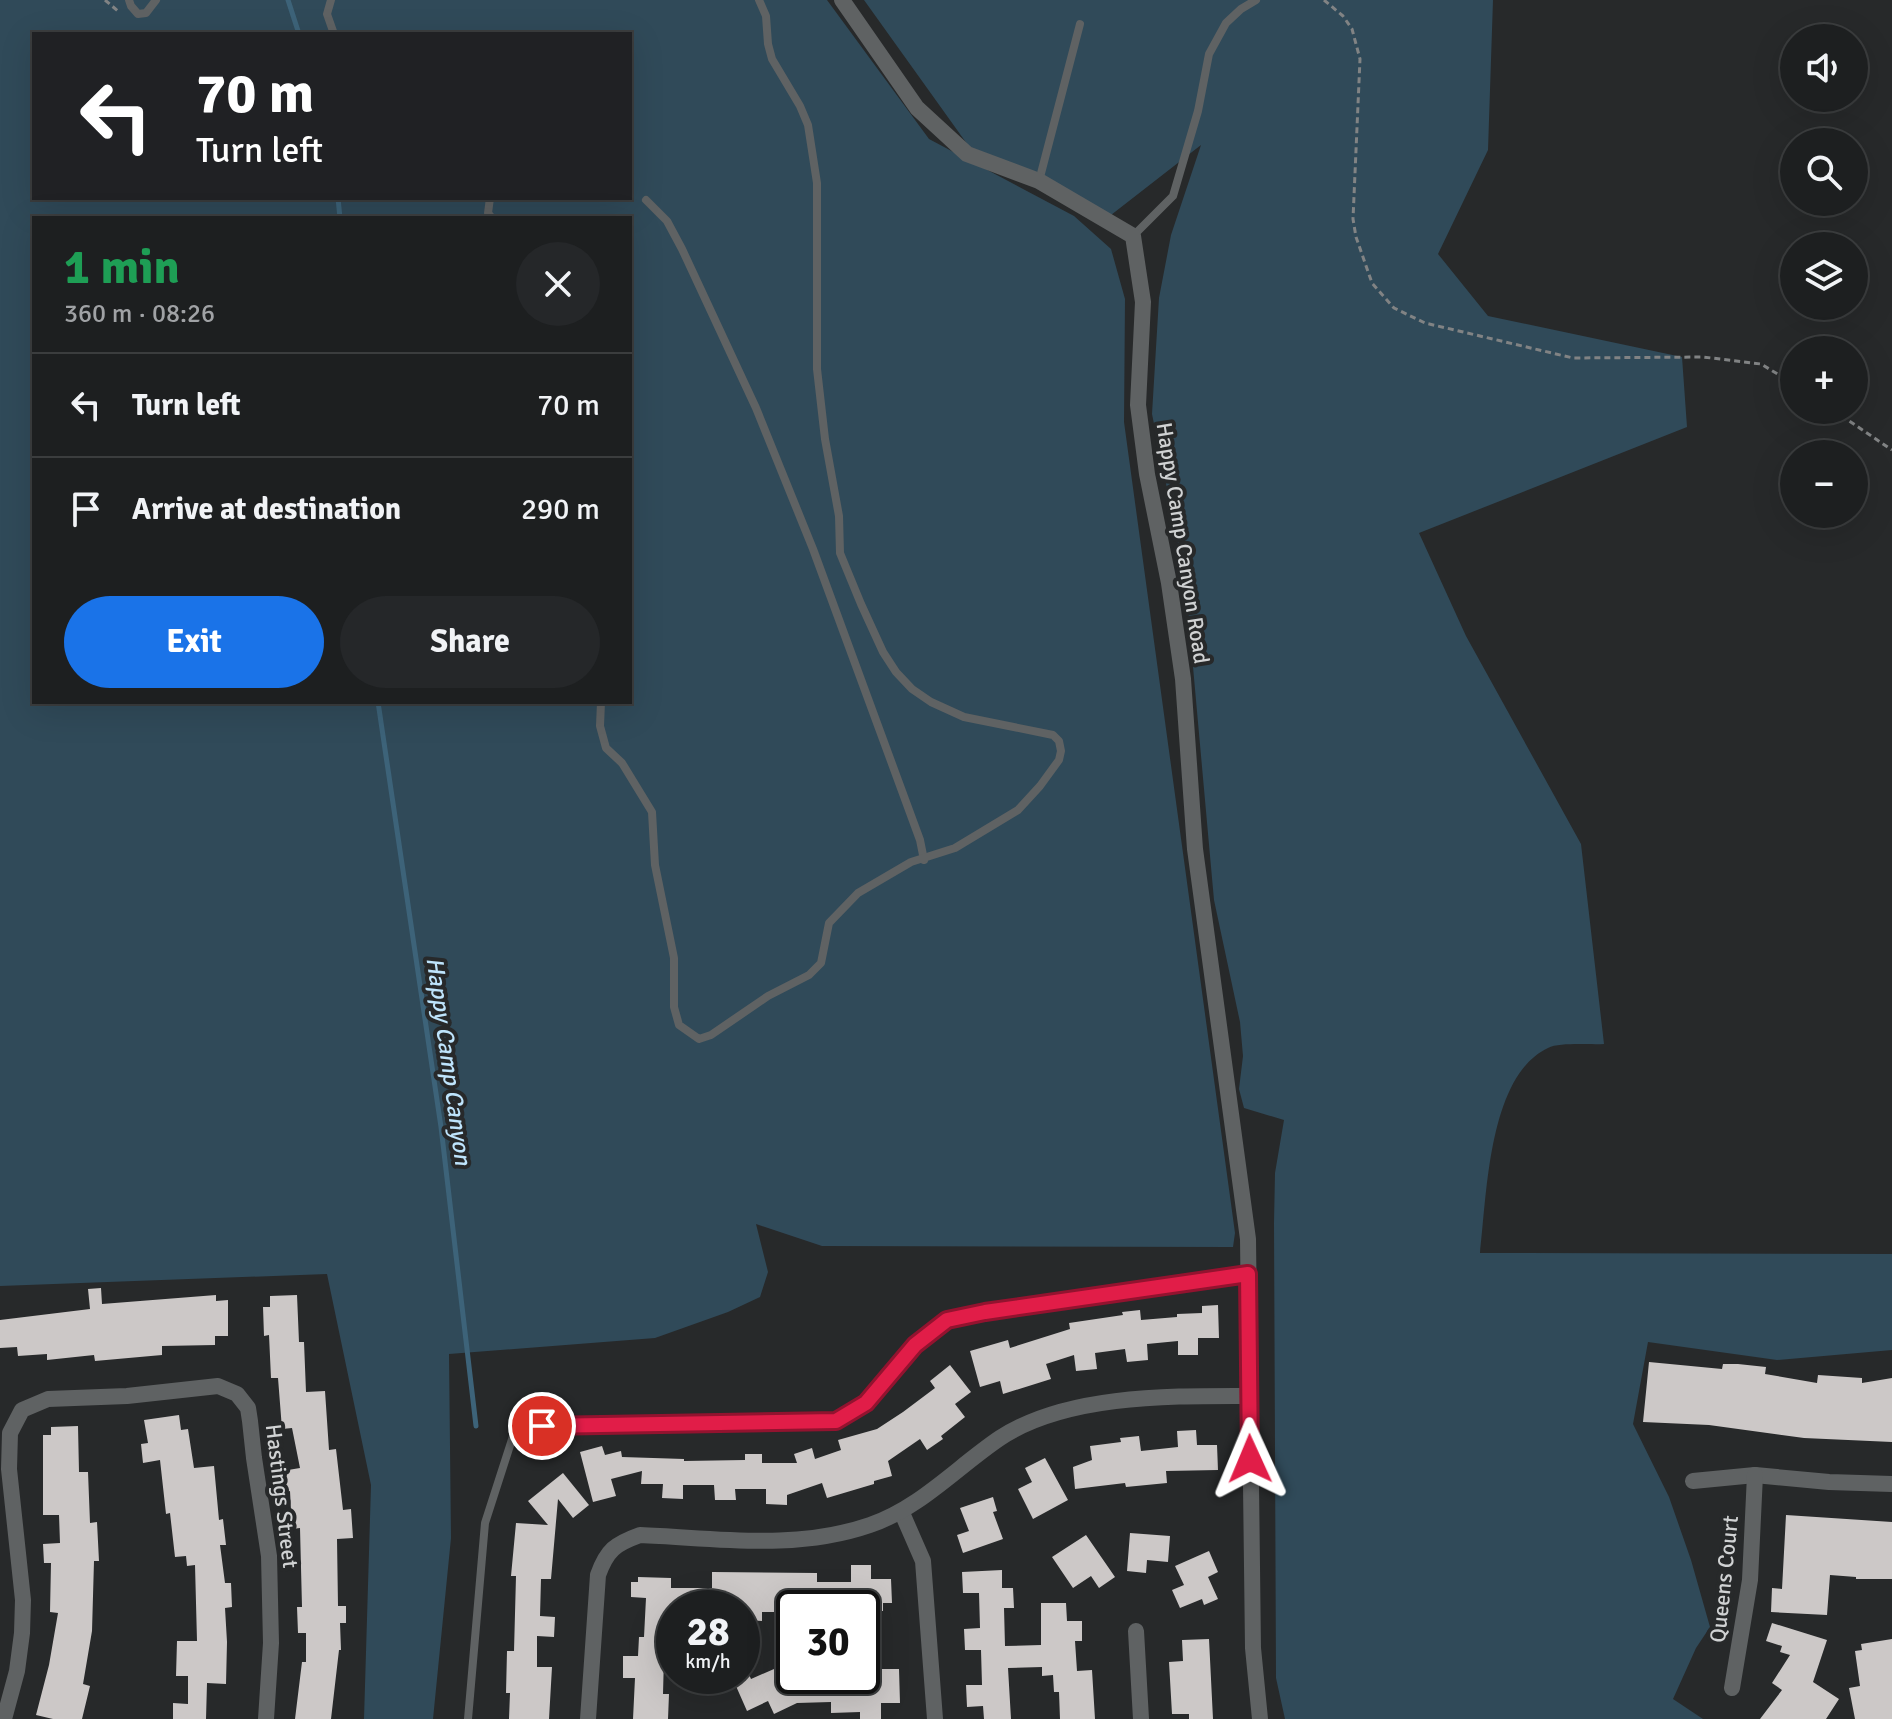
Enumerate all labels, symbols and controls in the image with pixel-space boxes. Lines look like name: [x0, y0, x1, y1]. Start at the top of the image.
map controls: [1780, 24, 1868, 528]
button: sound: [1780, 24, 1868, 112]
text: 70 m: [196, 59, 314, 128]
icon: left: [64, 64, 168, 168]
text: Turn left: [196, 128, 323, 173]
button: search: [1780, 128, 1868, 216]
button: layers: [1780, 232, 1868, 320]
text: 1 min: [64, 238, 180, 297]
button: close: [516, 242, 600, 326]
text: 360 m · 08:26: [64, 298, 215, 330]
button: +: [1780, 336, 1868, 424]
icon: left: [64, 383, 108, 427]
text: Turn left: [132, 387, 241, 424]
text: 70 m: [537, 387, 600, 424]
street label: Happy Camp Canyon Road: [1151, 420, 1215, 666]
button: −: [1780, 440, 1868, 528]
icon: arrive: [64, 487, 108, 531]
text: Arrive at destination: [132, 491, 401, 528]
text: 290 m: [521, 491, 600, 528]
button: Exit: [64, 596, 324, 688]
button: Share: [340, 596, 600, 688]
water label: Happy Camp Canyon: [420, 955, 479, 1168]
pin: [508, 1392, 576, 1460]
icon: arrive: [520, 1404, 564, 1448]
position arrow: [1208, 1417, 1292, 1501]
street label: Hastings Street: [260, 1422, 304, 1570]
street label: Queens Court: [1704, 1514, 1744, 1644]
speed limit sign: 30: [776, 1590, 880, 1694]
text: 28: [686, 1607, 730, 1657]
text: km/h: [685, 1649, 731, 1674]

